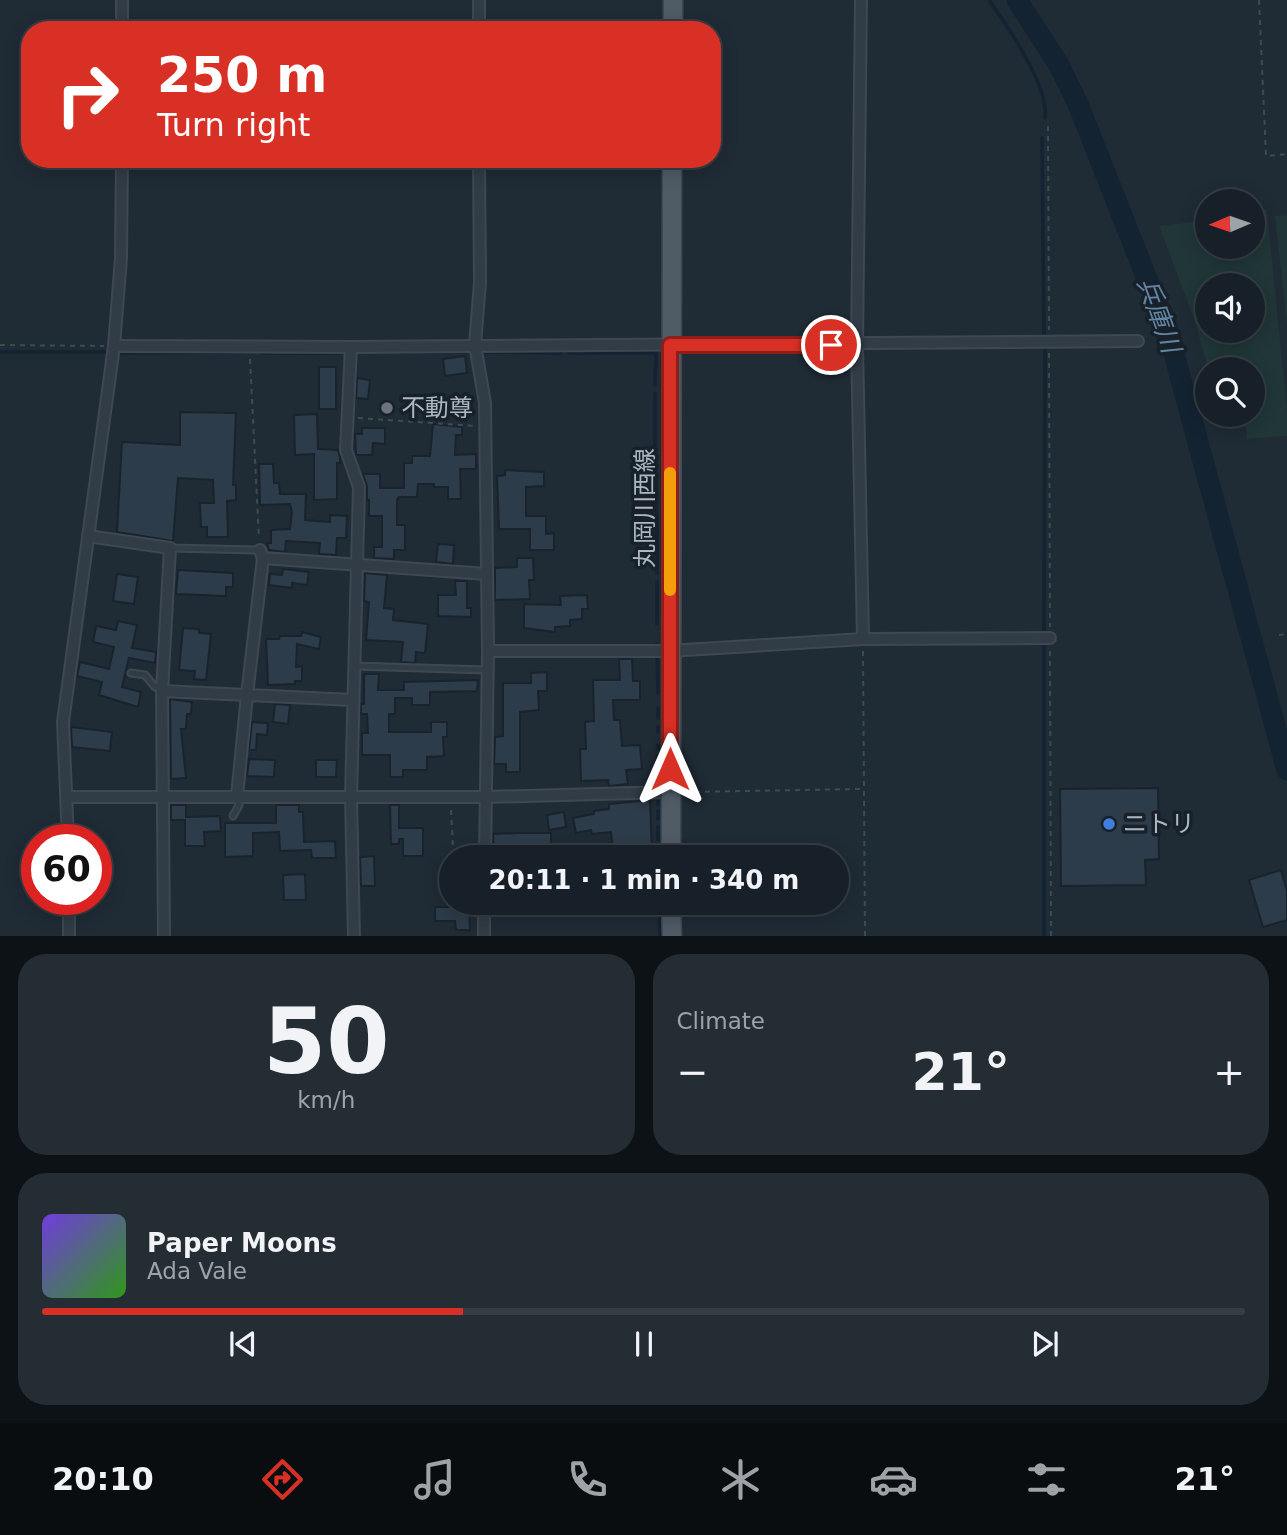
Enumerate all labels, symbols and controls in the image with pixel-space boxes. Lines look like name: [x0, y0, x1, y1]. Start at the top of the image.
text: 250 m: [157, 47, 327, 104]
icon: right: [42, 49, 133, 140]
text: Turn right: [157, 106, 310, 144]
north arrow: [1195, 189, 1265, 259]
map controls: [1195, 189, 1265, 427]
water label: 兵庫川: [1132, 273, 1187, 360]
button: sound: [1195, 273, 1265, 343]
pin: [801, 315, 861, 375]
icon: arrive: [812, 326, 850, 364]
button: search: [1195, 357, 1265, 427]
place label: 不動尊: [401, 394, 473, 422]
marker: 不動尊: [379, 400, 395, 416]
street label: 丸岡川西線: [631, 448, 659, 568]
position arrow: [633, 732, 707, 806]
place label: ニトリ: [1123, 810, 1195, 838]
marker: ニトリ: [1101, 816, 1117, 832]
speed limit sign: 60: [21, 824, 112, 915]
text: 20:11 · 1 min · 340 m: [489, 865, 799, 895]
text: 50: [263, 989, 390, 1094]
text: Climate: [677, 1008, 765, 1034]
text: 21°: [912, 1042, 1010, 1102]
text: −: [677, 1050, 708, 1094]
text: +: [1213, 1050, 1245, 1094]
text: km/h: [297, 1087, 355, 1113]
text: Paper Moons: [147, 1228, 337, 1258]
text: Ada Vale: [147, 1258, 247, 1284]
icon: previous: [224, 1325, 262, 1363]
icon: pause: [625, 1325, 663, 1363]
icon: next: [1026, 1325, 1064, 1363]
icon: directions: [258, 1455, 307, 1504]
icon: music: [410, 1455, 459, 1504]
icon: phone: [563, 1455, 612, 1504]
icon: climate: [716, 1455, 765, 1504]
icon: car: [869, 1455, 918, 1504]
icon: filters: [1022, 1455, 1071, 1504]
text: 20:10: [52, 1460, 154, 1498]
text: 21°: [1174, 1460, 1235, 1498]

